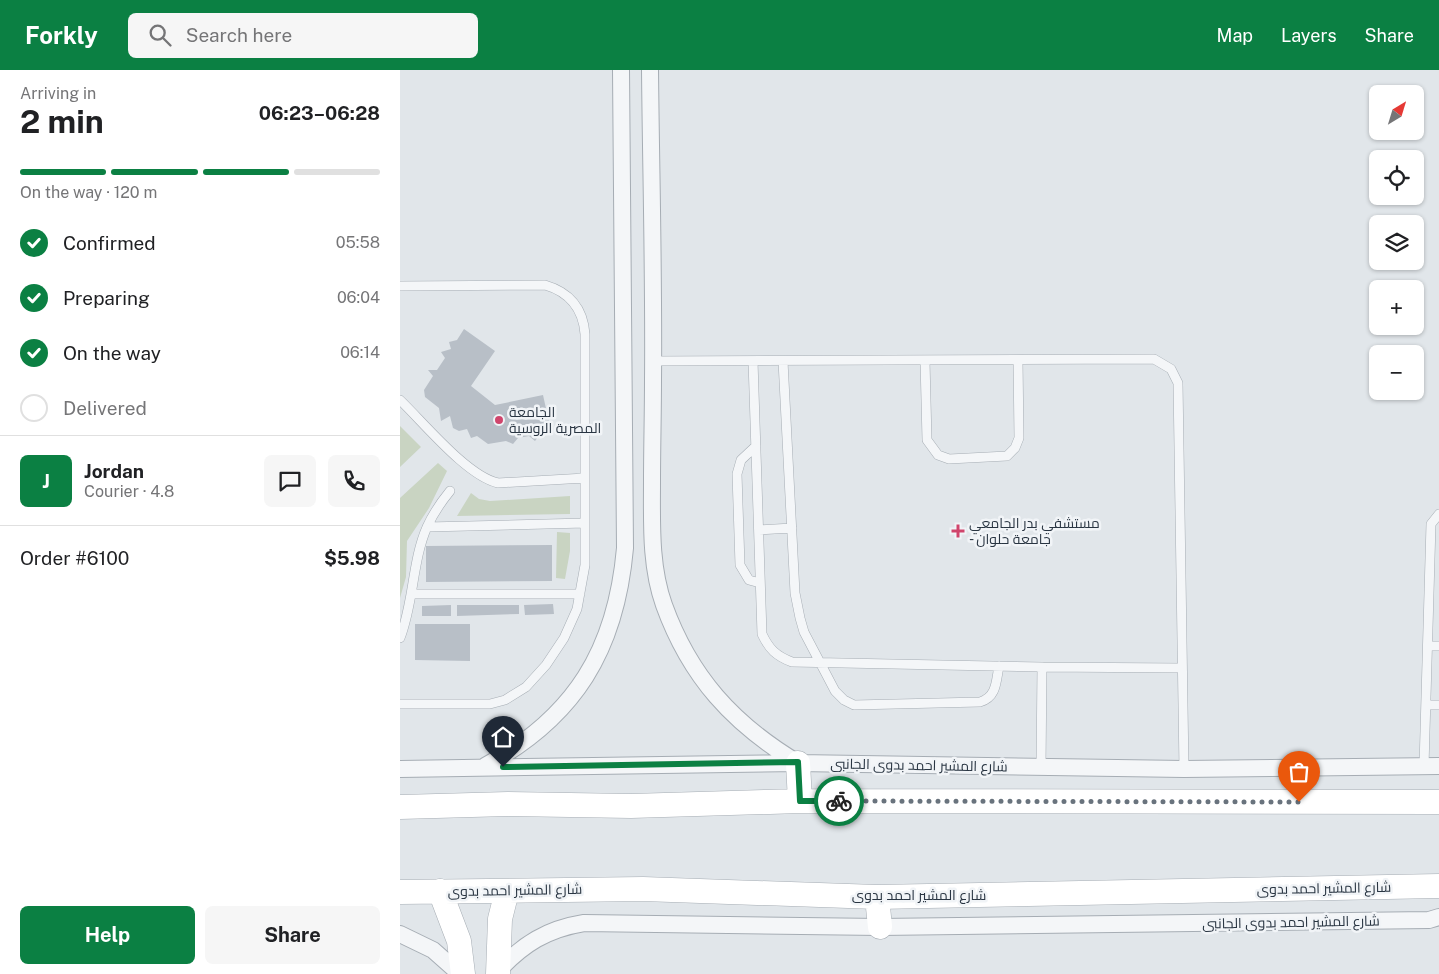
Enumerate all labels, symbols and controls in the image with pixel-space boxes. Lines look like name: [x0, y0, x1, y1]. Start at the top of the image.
search box: [128, 13, 478, 58]
text: Forkly: [25, 21, 98, 49]
icon: search: [146, 21, 174, 49]
text: Search here: [186, 24, 292, 46]
text: Map: [1217, 25, 1253, 46]
text: Layers: [1281, 25, 1337, 46]
text: Share: [1365, 25, 1414, 46]
text: Arriving in: [20, 84, 96, 103]
north arrow: [1369, 85, 1424, 140]
map controls: [1369, 85, 1424, 400]
text: 06:23–06:28: [259, 102, 380, 124]
text: 2 min: [20, 103, 104, 140]
button: locate: [1369, 150, 1424, 205]
text: On the way · 120 m: [20, 183, 157, 202]
button: layers: [1369, 215, 1424, 270]
icon: check: [20, 229, 48, 257]
text: Confirmed: [63, 232, 156, 254]
text: 05:58: [336, 233, 380, 252]
button: +: [1369, 280, 1424, 335]
icon: check: [20, 284, 48, 312]
text: Preparing: [63, 287, 150, 309]
text: 06:04: [337, 288, 380, 307]
icon: check: [20, 339, 48, 367]
text: On the way: [63, 342, 161, 364]
text: 06:14: [340, 343, 380, 362]
button: −: [1369, 345, 1424, 400]
text: Delivered: [63, 397, 147, 419]
place label: الجامعة المصرية الروسية: [509, 404, 601, 436]
marker: الجامعة المصرية الروسية: [493, 414, 505, 426]
button: chat: [264, 455, 316, 507]
button: phone: [328, 455, 380, 507]
text: Jordan: [84, 460, 144, 482]
text: J: [42, 470, 50, 492]
text: Courier · 4.8: [84, 482, 174, 501]
place label: مستشفي بدر الجامعي - جامعة حلوان: [969, 515, 1100, 547]
marker: مستشفي بدر الجامعي - جامعة حلوان: [951, 524, 965, 538]
text: Order #6100: [20, 547, 129, 569]
text: $5.98: [324, 547, 380, 569]
pin: [482, 716, 524, 767]
icon: home: [489, 723, 517, 751]
pin: [1278, 751, 1320, 802]
street label: شارع المشير احمد بدوى الجانبى: [830, 755, 1008, 776]
icon: bag: [1285, 758, 1313, 786]
courier: [814, 776, 864, 826]
icon: bike: [825, 787, 853, 815]
street label: شارع المشير احمد بدوى: [1257, 879, 1391, 898]
street label: شارع المشير احمد بدوى: [448, 881, 582, 900]
street label: شارع المشير احمد بدوى: [852, 887, 986, 904]
button: Help: [20, 906, 195, 964]
button: Share: [205, 906, 380, 964]
street label: شارع المشير احمد بدوى الجانبى: [1202, 912, 1380, 933]

